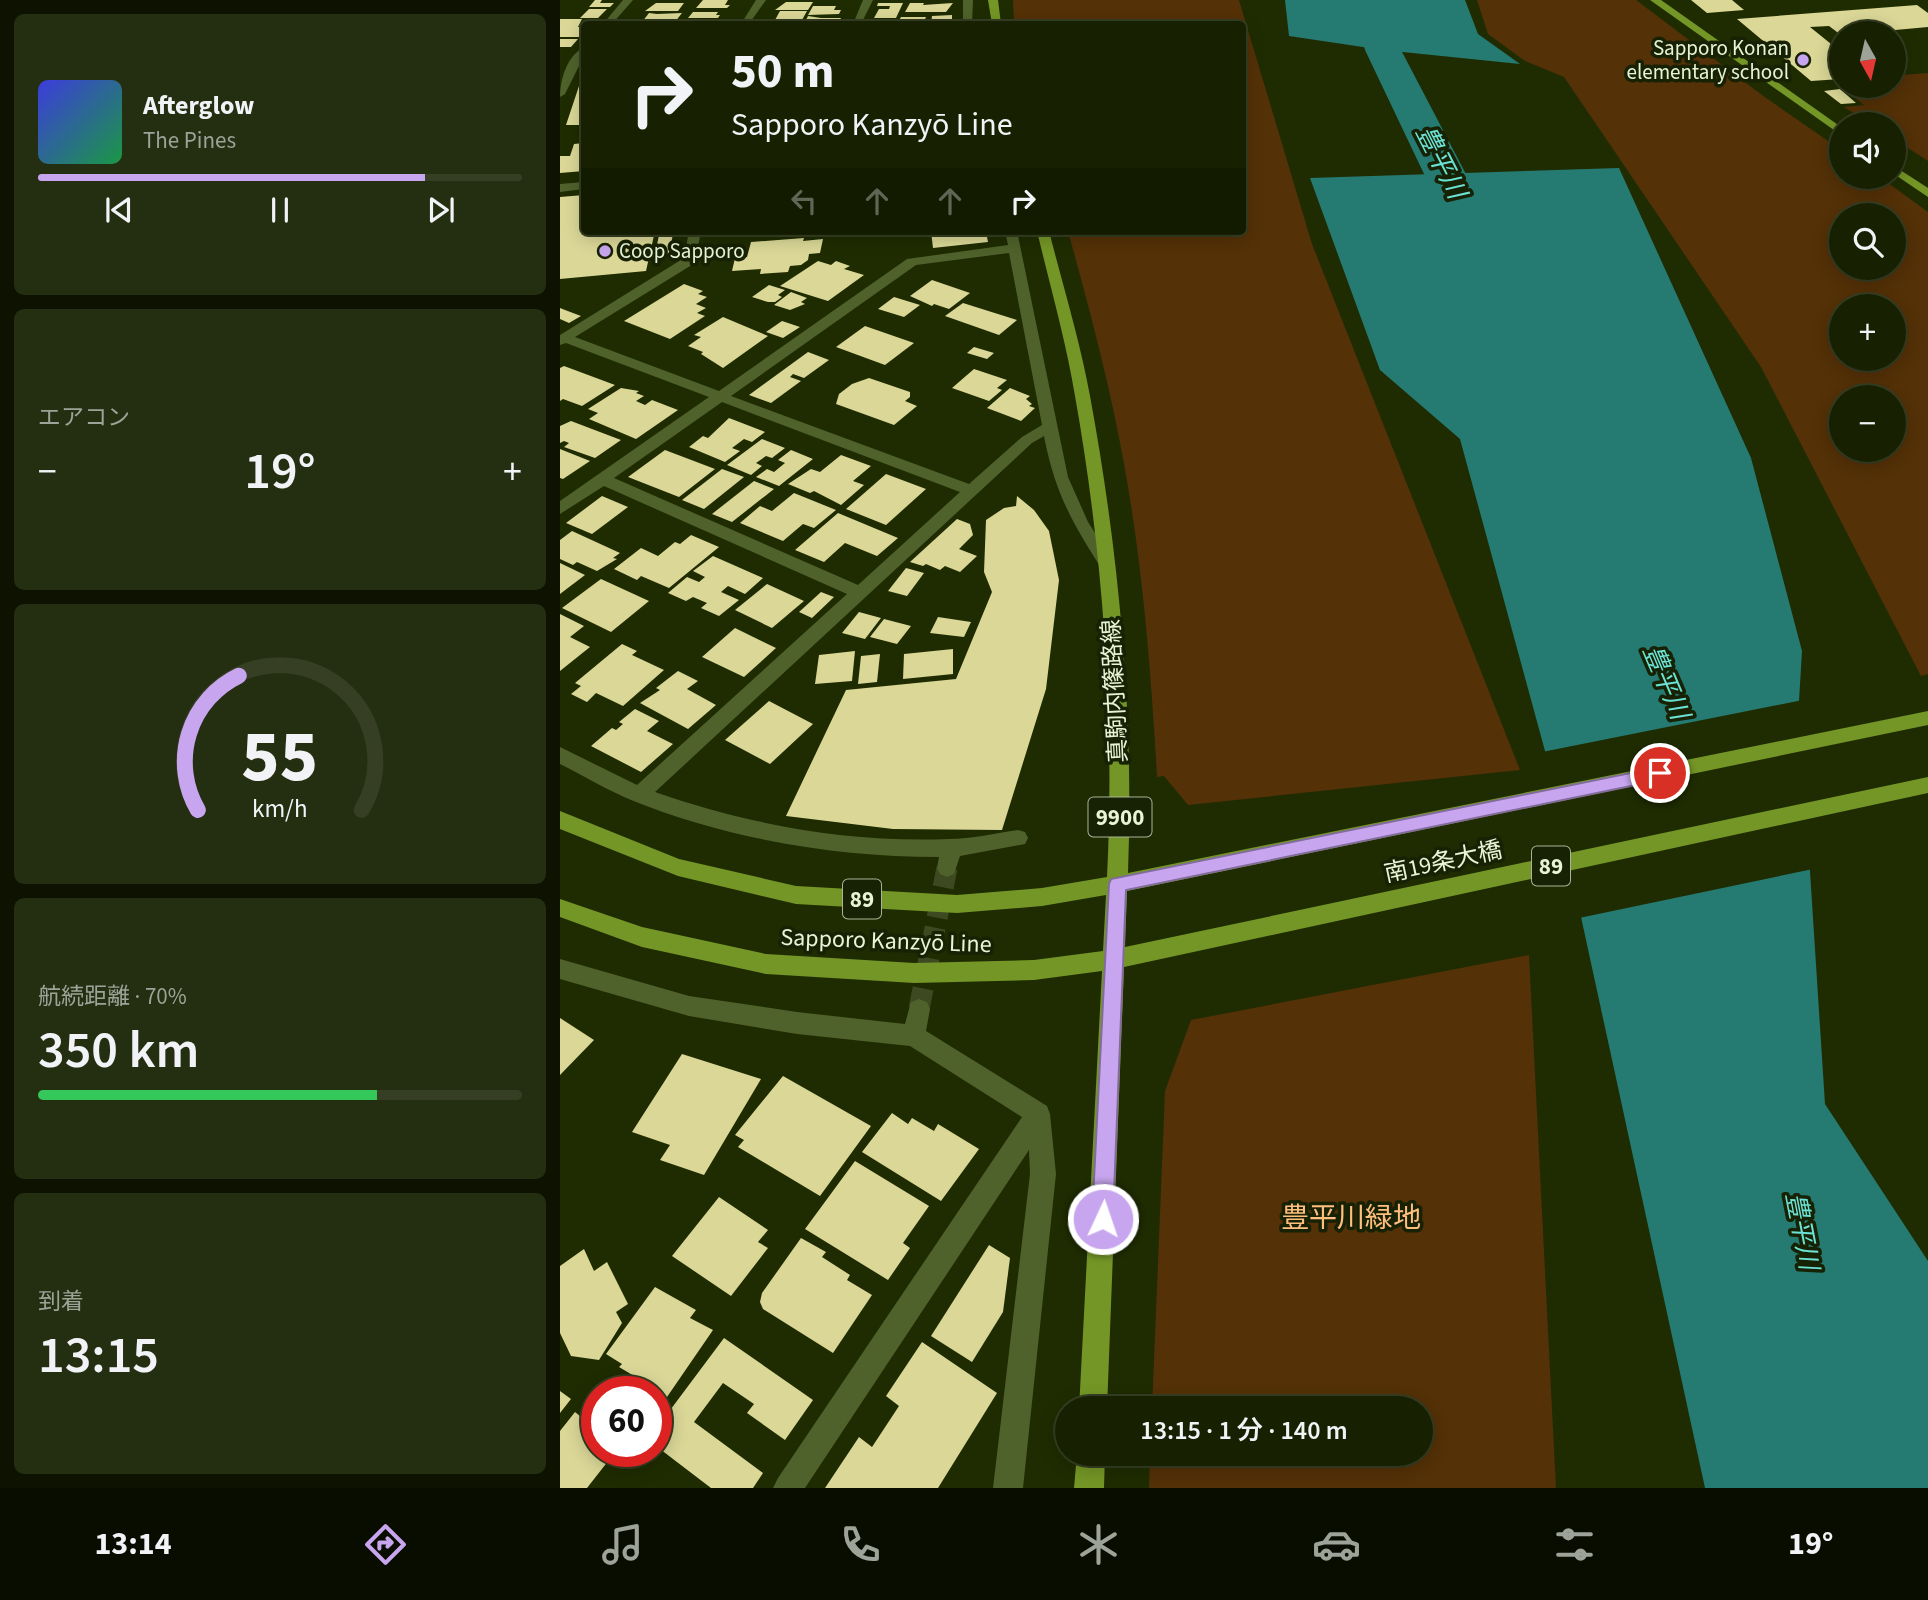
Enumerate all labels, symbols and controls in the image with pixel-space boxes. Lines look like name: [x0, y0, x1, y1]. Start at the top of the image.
north arrow: [1829, 21, 1906, 98]
map controls: [1829, 21, 1906, 462]
place label: Sapporo Konan elementary school: [1627, 33, 1789, 87]
text: 50 m: [731, 37, 835, 107]
icon: right: [616, 49, 707, 140]
marker: Sapporo Konan elementary school: [1795, 52, 1811, 68]
text: Afterglow: [143, 87, 254, 124]
text: Sapporo Kanzyō Line: [731, 102, 1013, 148]
button: sound: [1829, 112, 1906, 189]
water label: 豊平川: [1407, 119, 1477, 208]
text: The Pines: [143, 124, 236, 157]
icon: left: [785, 182, 823, 220]
icon: ahead: [858, 182, 896, 220]
icon: ahead: [931, 182, 969, 220]
icon: right: [1004, 182, 1042, 220]
icon: previous: [100, 191, 138, 229]
icon: pause: [261, 191, 299, 229]
icon: next: [422, 191, 460, 229]
button: search: [1829, 203, 1906, 280]
place label: Coop Sapporo: [619, 236, 745, 266]
marker: Coop Sapporo: [597, 243, 613, 259]
button: +: [1829, 294, 1906, 371]
button: −: [1829, 385, 1906, 462]
text: エアコン: [38, 401, 130, 434]
text: 19°: [244, 435, 316, 509]
text: −: [38, 445, 57, 499]
text: +: [503, 445, 522, 499]
street label: 真駒内篠路線: [1094, 618, 1136, 764]
water label: 豊平川: [1634, 639, 1699, 728]
text: 55: [242, 705, 318, 809]
pin: [1630, 743, 1690, 803]
icon: arrive: [1641, 754, 1679, 792]
text: km/h: [252, 791, 308, 827]
road number: 9900: [1088, 797, 1152, 836]
street label: 南19条大橋: [1381, 832, 1505, 892]
road number: 89: [1532, 846, 1570, 886]
road number: 89: [843, 879, 881, 918]
street label: Sapporo Kanzyō Line: [780, 920, 992, 962]
text: 航続距離 · 70%: [38, 980, 187, 1013]
text: 350 km: [38, 1014, 199, 1088]
position arrow: [1066, 1182, 1140, 1256]
water label: 豊平川: [1776, 1189, 1828, 1276]
park label: 豊平川緑地: [1281, 1198, 1421, 1238]
text: 到着: [38, 1285, 84, 1318]
text: 13:15: [38, 1319, 159, 1393]
speed limit sign: 60: [581, 1376, 672, 1467]
text: 13:15 · 1 分 · 140 m: [1140, 1412, 1348, 1449]
icon: directions: [361, 1520, 410, 1569]
icon: music: [598, 1520, 647, 1569]
icon: phone: [836, 1520, 885, 1569]
icon: climate: [1074, 1520, 1123, 1569]
icon: car: [1312, 1520, 1361, 1569]
icon: filters: [1550, 1520, 1599, 1569]
text: 13:14: [94, 1521, 172, 1567]
text: 19°: [1788, 1521, 1833, 1567]

